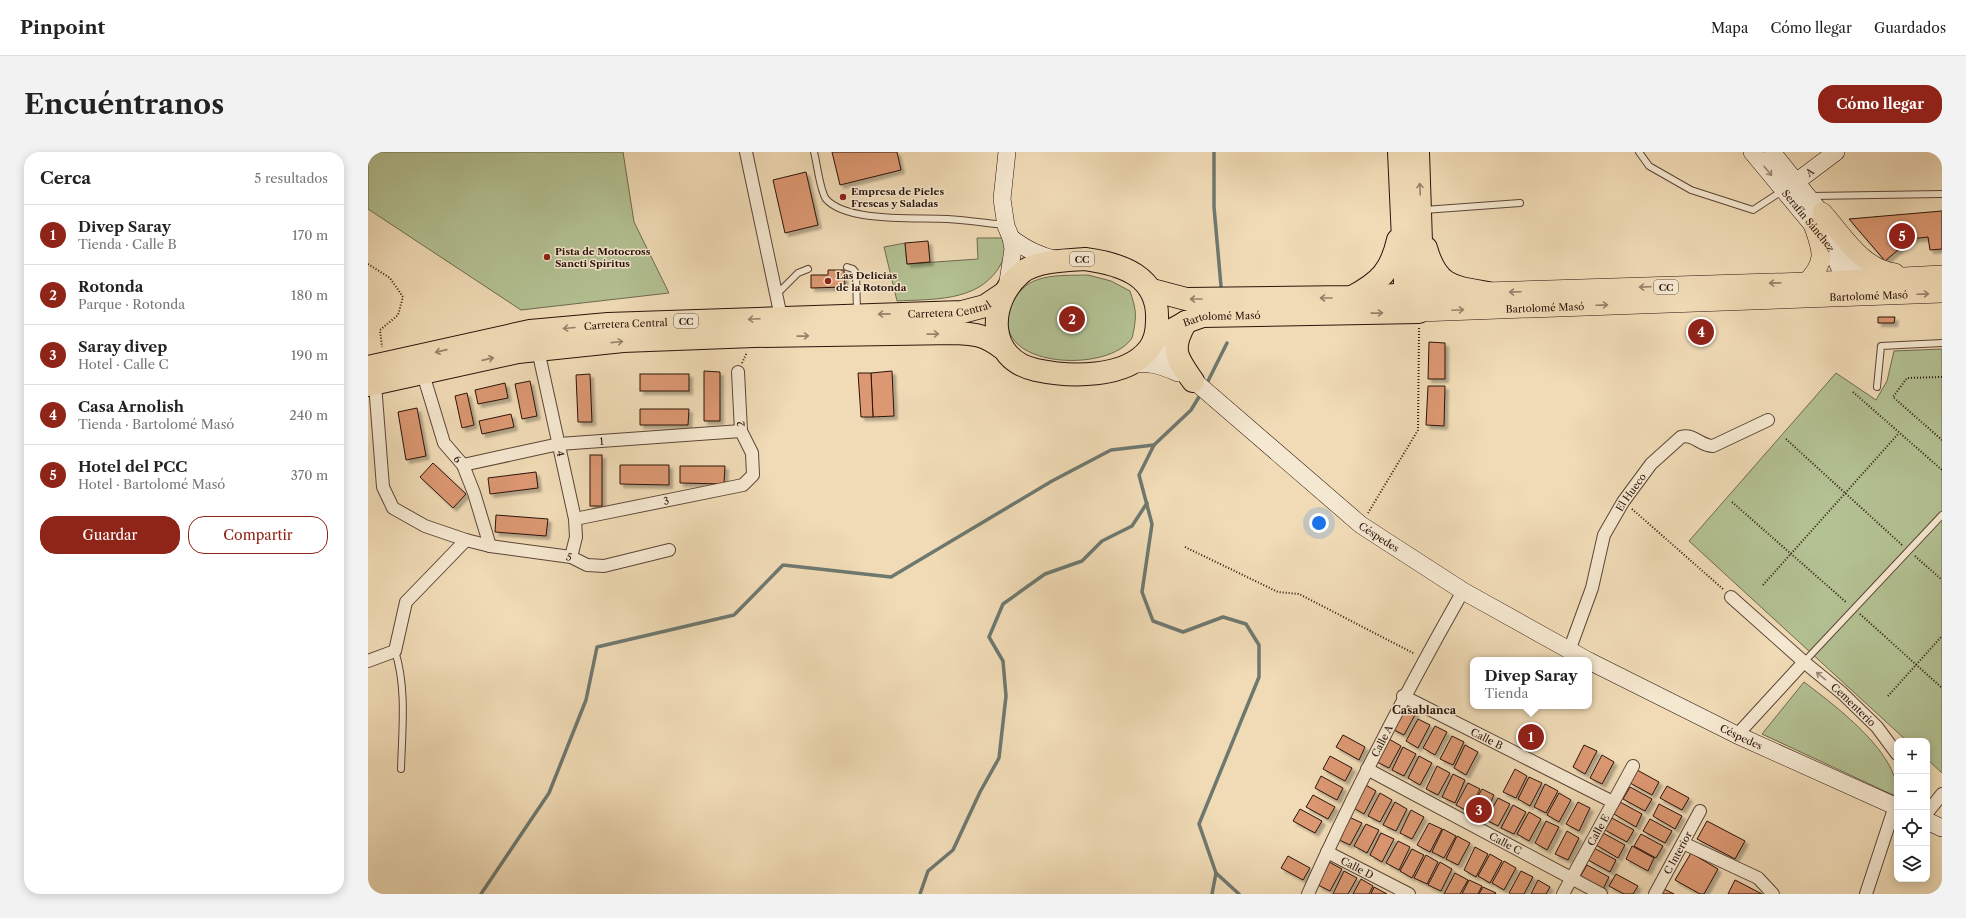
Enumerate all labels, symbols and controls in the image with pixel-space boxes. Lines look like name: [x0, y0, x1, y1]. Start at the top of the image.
text: Pinpoint: [20, 16, 105, 39]
text: Mapa: [1711, 19, 1748, 37]
text: Cómo llegar: [1770, 19, 1852, 37]
text: Guardados: [1874, 19, 1946, 37]
button: Cómo llegar: [1818, 85, 1942, 123]
text: Encuéntranos: [24, 87, 224, 121]
street label: A: [1802, 164, 1817, 180]
one-way arrow: [1763, 166, 1772, 177]
text: Cerca: [40, 168, 91, 188]
text: 5 resultados: [254, 170, 328, 186]
one-way arrow: [1416, 183, 1423, 196]
place label: Empresa de Pieles Frescas y Saladas: [851, 185, 945, 210]
street label: Serafín Sánchez: [1779, 187, 1838, 253]
marker: Empresa de Pieles Frescas y Saladas: [838, 192, 848, 202]
text: Divep Saray: [78, 217, 171, 236]
pin: 5: [1889, 221, 1915, 251]
text: 1: [50, 227, 56, 243]
text: 170 m: [292, 227, 328, 243]
text: Tienda · Calle B: [78, 236, 177, 252]
place label: Pista de Motocross Sancti Spíritus: [555, 245, 651, 270]
marker: Pista de Motocross Sancti Spíritus: [542, 252, 552, 262]
road number: CC: [1070, 252, 1094, 266]
place label: Las Delicias de la Rotonda: [836, 269, 907, 294]
marker: Las Delicias de la Rotonda: [823, 276, 833, 286]
text: Rotonda: [78, 277, 144, 296]
one-way arrow: [1769, 279, 1782, 287]
road number: CC: [1654, 280, 1678, 294]
one-way arrow: [1639, 284, 1652, 291]
text: 2: [49, 287, 57, 303]
text: 180 m: [291, 287, 328, 303]
one-way arrow: [1509, 288, 1522, 295]
street label: Bartolomé Masó: [1829, 288, 1908, 304]
one-way arrow: [1916, 290, 1929, 298]
one-way arrow: [1320, 294, 1333, 302]
one-way arrow: [1190, 295, 1203, 303]
text: Parque · Rotonda: [78, 296, 185, 312]
street label: Carretera Central: [908, 297, 993, 320]
street label: Bartolomé Masó: [1505, 300, 1584, 315]
one-way arrow: [1595, 302, 1608, 309]
pin: 2: [1059, 304, 1085, 334]
one-way arrow: [1451, 306, 1464, 314]
street label: Bartolomé Masó: [1181, 308, 1261, 329]
one-way arrow: [1370, 309, 1383, 316]
one-way arrow: [878, 310, 891, 318]
road number: CC: [674, 314, 698, 328]
street label: Carretera Central: [583, 315, 668, 333]
one-way arrow: [748, 315, 761, 322]
pin: 4: [1688, 317, 1714, 347]
one-way arrow: [563, 324, 576, 331]
one-way arrow: [926, 330, 939, 337]
one-way arrow: [796, 332, 809, 339]
text: Saray divep: [78, 337, 167, 356]
one-way arrow: [610, 338, 623, 345]
text: 3: [49, 347, 57, 363]
text: 190 m: [291, 347, 328, 363]
one-way arrow: [435, 347, 448, 355]
one-way arrow: [481, 355, 494, 363]
text: Hotel · Calle C: [78, 356, 169, 372]
text: Casa Arnolish: [78, 397, 184, 416]
text: 4: [49, 407, 57, 423]
text: 240 m: [289, 407, 328, 423]
text: Tienda · Bartolomé Masó: [78, 416, 234, 432]
street label: 2: [734, 420, 748, 427]
street label: 1: [599, 434, 605, 448]
street label: 4: [554, 449, 568, 458]
street label: 6: [451, 452, 465, 465]
text: Hotel del PCC: [78, 457, 187, 476]
text: 5: [49, 467, 57, 483]
text: 370 m: [291, 467, 328, 483]
street label: El Hueco: [1613, 470, 1649, 514]
text: Hotel · Bartolomé Masó: [78, 476, 225, 492]
street label: 3: [662, 494, 670, 507]
your location: [1309, 513, 1329, 533]
button: Guardar: [40, 516, 180, 554]
button: Compartir: [188, 516, 328, 554]
street label: Céspedes: [1356, 519, 1402, 555]
street label: 5: [565, 550, 573, 564]
popup: [1470, 657, 1592, 709]
text: Divep Saray: [1485, 666, 1577, 685]
one-way arrow: [1816, 672, 1827, 681]
street label: Cementerio: [1828, 680, 1879, 729]
text: Tienda: [1485, 685, 1528, 701]
district label: Casablanca: [1392, 703, 1457, 717]
street label: Céspedes: [1718, 721, 1765, 752]
street label: Calle A: [1368, 722, 1396, 759]
pin: 1: [1518, 722, 1544, 752]
street label: Calle B: [1469, 725, 1505, 752]
map controls: [1894, 738, 1930, 882]
button: +: [1894, 738, 1930, 774]
button: −: [1894, 774, 1930, 810]
pin: 3: [1466, 795, 1492, 825]
button: locate: [1894, 810, 1930, 846]
street label: Calle E: [1584, 812, 1612, 848]
street label: C Interior: [1660, 828, 1695, 877]
street label: Calle C: [1487, 829, 1524, 857]
button: layers: [1894, 846, 1930, 882]
street label: Calle D: [1339, 854, 1376, 881]

